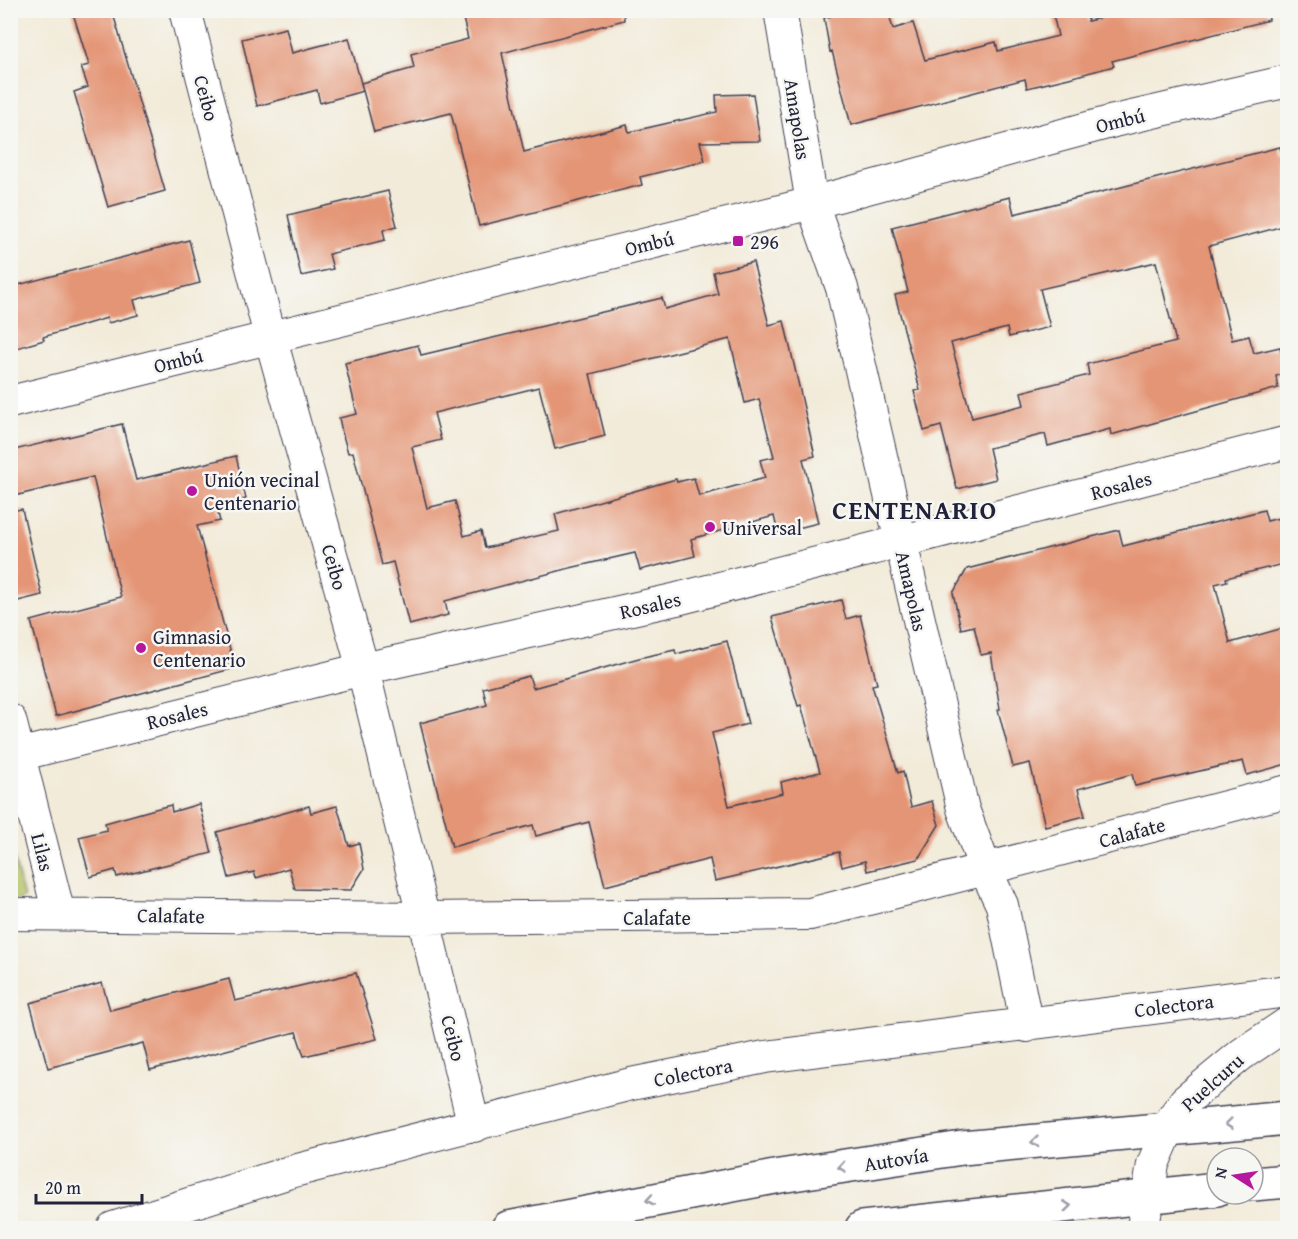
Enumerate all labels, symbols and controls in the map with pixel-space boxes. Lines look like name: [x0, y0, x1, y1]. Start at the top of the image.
street label: Ceibo: [187, 72, 227, 124]
street label: Amapolas: [777, 76, 819, 162]
street label: Ombú: [1092, 100, 1148, 140]
street label: Ombú: [621, 223, 677, 263]
place label: 296: [750, 227, 779, 256]
marker: 296: [731, 234, 745, 248]
street label: Ombú: [150, 340, 206, 380]
street label: Rosales: [1087, 463, 1155, 507]
place label: Unión vecinal Centenario: [204, 465, 320, 517]
marker: Unión vecinal Centenario: [185, 484, 199, 498]
district label: CENTENARIO: [832, 490, 998, 529]
place label: Universal: [722, 513, 803, 542]
marker: Universal: [703, 520, 717, 534]
street label: Ceibo: [315, 541, 355, 593]
street label: Amapolas: [889, 548, 935, 634]
street label: Rosales: [617, 584, 684, 626]
place label: Gimnasio Centenario: [153, 622, 246, 674]
marker: Gimnasio Centenario: [134, 641, 148, 655]
street label: Rosales: [143, 693, 211, 737]
street label: Calafate: [1096, 809, 1168, 855]
street label: Lilas: [24, 830, 62, 874]
street label: Calafate: [137, 900, 205, 930]
street label: Calafate: [623, 903, 691, 932]
street label: Colectora: [1133, 986, 1216, 1024]
street label: Ceibo: [434, 1012, 474, 1064]
street label: Puelcuru: [1174, 1046, 1250, 1118]
street label: Colectora: [651, 1050, 735, 1094]
one-way arrow: [1225, 1117, 1234, 1130]
one-way arrow: [1031, 1135, 1040, 1148]
street label: Autovía: [862, 1140, 931, 1178]
north arrow: [1205, 1146, 1265, 1206]
one-way arrow: [837, 1160, 846, 1172]
text: N: [1207, 1165, 1233, 1181]
scale bar: [36, 1167, 142, 1205]
text: 20 m: [45, 1174, 81, 1201]
one-way arrow: [645, 1193, 655, 1206]
one-way arrow: [1062, 1200, 1071, 1212]

